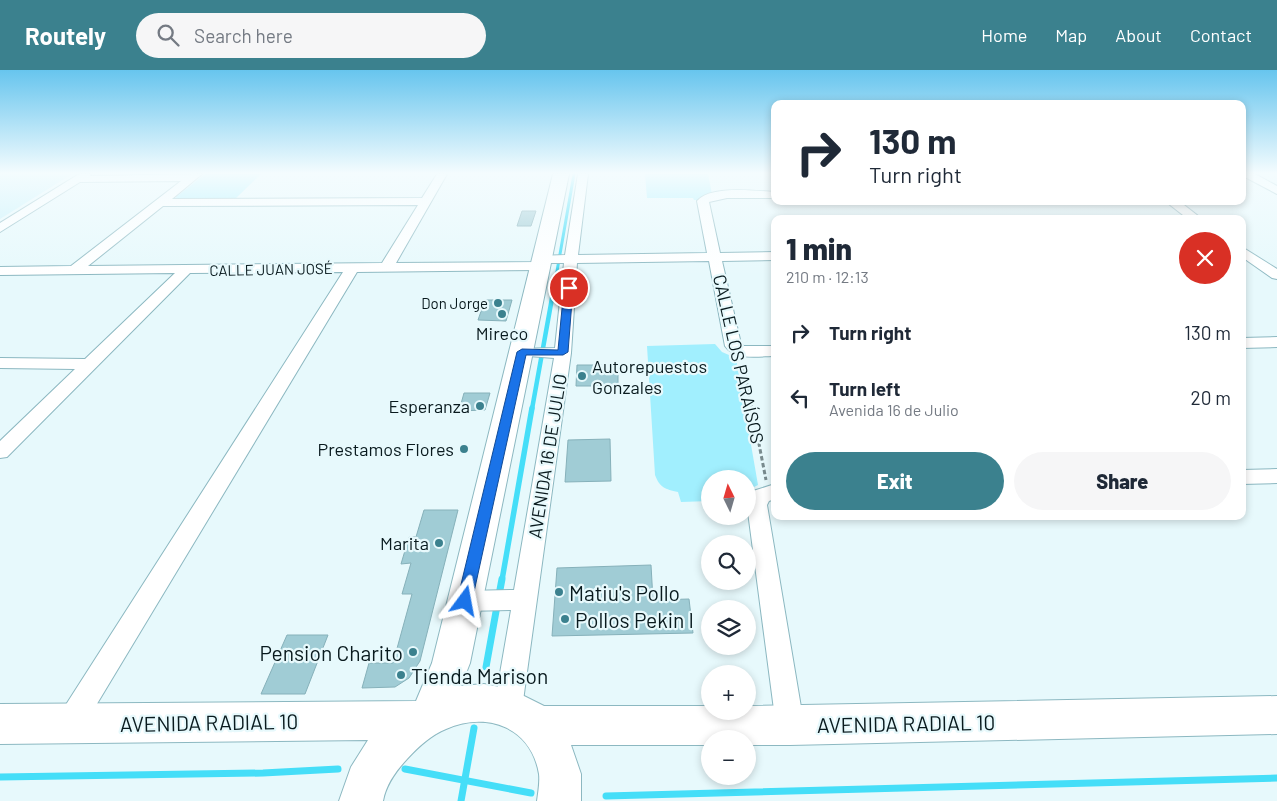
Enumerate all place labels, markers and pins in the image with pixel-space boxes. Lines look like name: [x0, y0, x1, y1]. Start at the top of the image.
pin: [548, 267, 590, 309]
place label: Don Jorge: [421, 294, 488, 312]
marker: Don Jorge: [492, 297, 504, 309]
marker: Mireco: [496, 308, 508, 320]
place label: Mireco: [476, 322, 528, 344]
place label: Autorepuestos Gonzales: [592, 355, 707, 398]
marker: Autorepuestos Gonzales: [576, 370, 588, 382]
place label: Esperanza: [388, 395, 470, 417]
marker: Esperanza: [474, 400, 486, 412]
place label: Prestamos Flores: [318, 438, 454, 460]
marker: Prestamos Flores: [458, 443, 470, 455]
place label: Marita: [380, 532, 429, 554]
marker: Marita: [433, 537, 445, 549]
place label: Matiu's Pollo: [569, 580, 680, 605]
marker: Matiu's Pollo: [553, 586, 565, 598]
place label: Pollos Pekin I: [575, 607, 694, 632]
marker: Pollos Pekin I: [559, 613, 571, 625]
place label: Pension Charito: [259, 640, 403, 665]
marker: Pension Charito: [407, 646, 419, 658]
place label: Tienda Marison: [411, 663, 548, 688]
marker: Tienda Marison: [395, 669, 407, 681]

